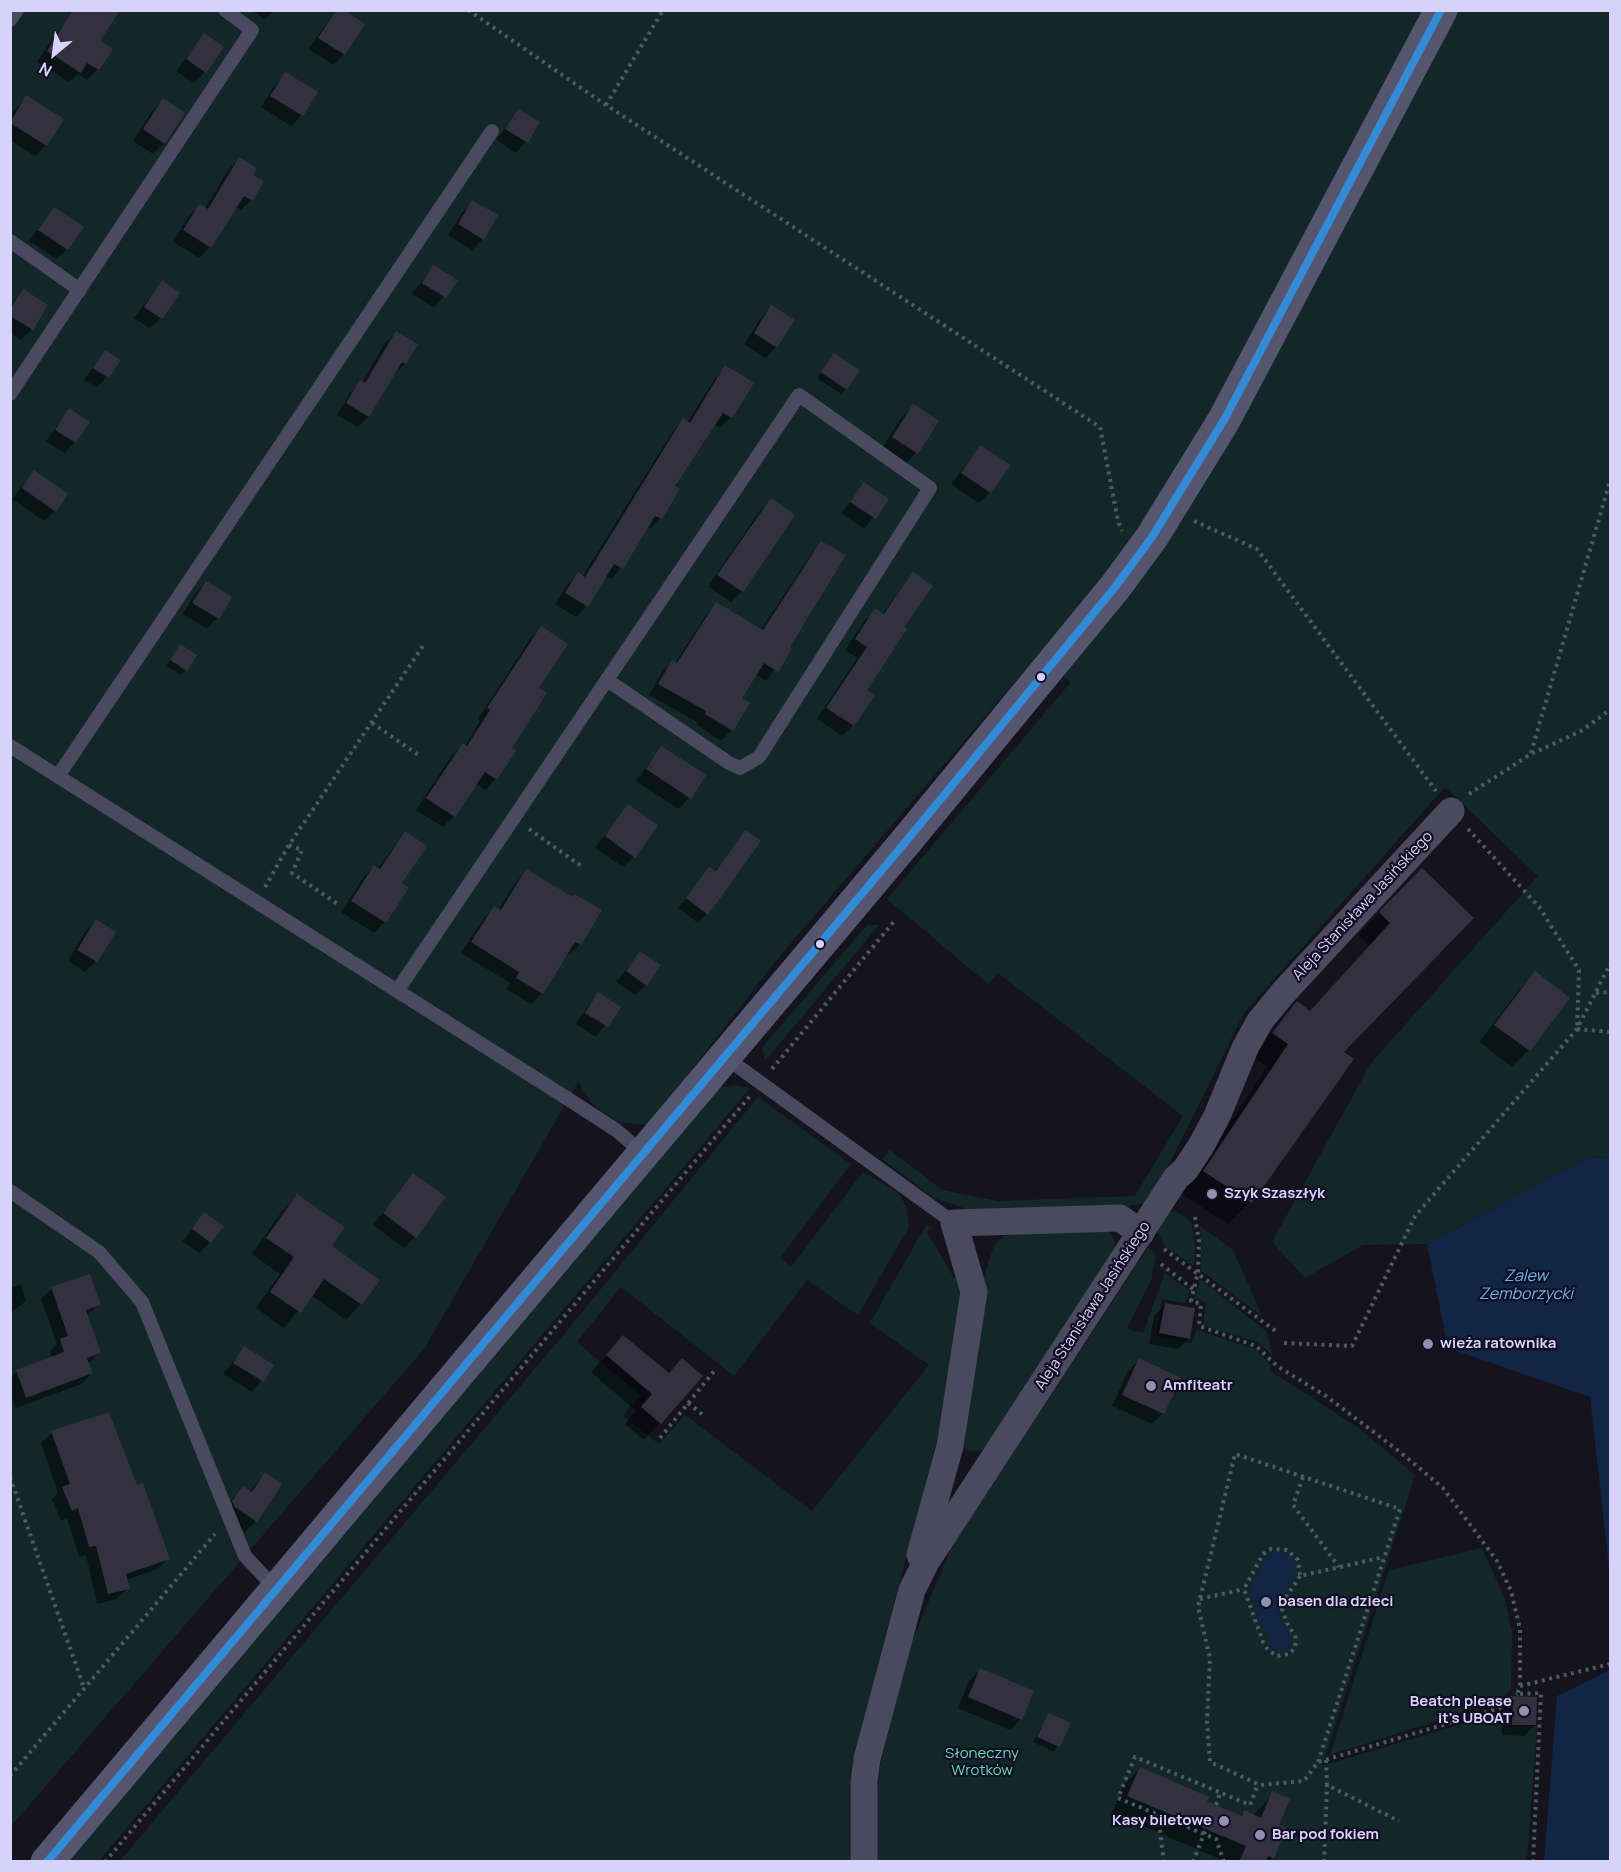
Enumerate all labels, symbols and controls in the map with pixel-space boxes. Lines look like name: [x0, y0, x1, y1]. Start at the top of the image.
north arrow: [24, 24, 84, 84]
text: N: [35, 57, 56, 82]
unlabelled marker: [1035, 671, 1047, 683]
street label: Aleja Stanisława Jasińskiego: [1289, 828, 1437, 984]
unlabelled marker: [814, 938, 826, 950]
place label: Szyk Szaszłyk: [1224, 1185, 1325, 1203]
marker: Szyk Szaszłyk: [1205, 1187, 1219, 1201]
street label: Aleja Stanisława Jasińskiego: [1032, 1218, 1154, 1394]
water label: Zalew Zemborzycki: [1479, 1267, 1573, 1305]
place label: wieża ratownika: [1440, 1335, 1556, 1353]
marker: wieża ratownika: [1421, 1337, 1435, 1351]
place label: Amfiteatr: [1163, 1377, 1233, 1395]
marker: Amfiteatr: [1144, 1379, 1158, 1393]
place label: basen dla dzieci: [1278, 1593, 1393, 1611]
marker: basen dla dzieci: [1259, 1595, 1273, 1609]
place label: Beatch please it's UBOAT: [1410, 1693, 1512, 1728]
marker: Beatch please it's UBOAT: [1517, 1704, 1531, 1718]
park label: Słoneczny Wrotków: [945, 1745, 1019, 1780]
place label: Kasy biletowe: [1112, 1812, 1212, 1830]
marker: Kasy biletowe: [1217, 1814, 1231, 1828]
place label: Bar pod fokiem: [1272, 1826, 1379, 1844]
marker: Bar pod fokiem: [1253, 1828, 1267, 1842]

